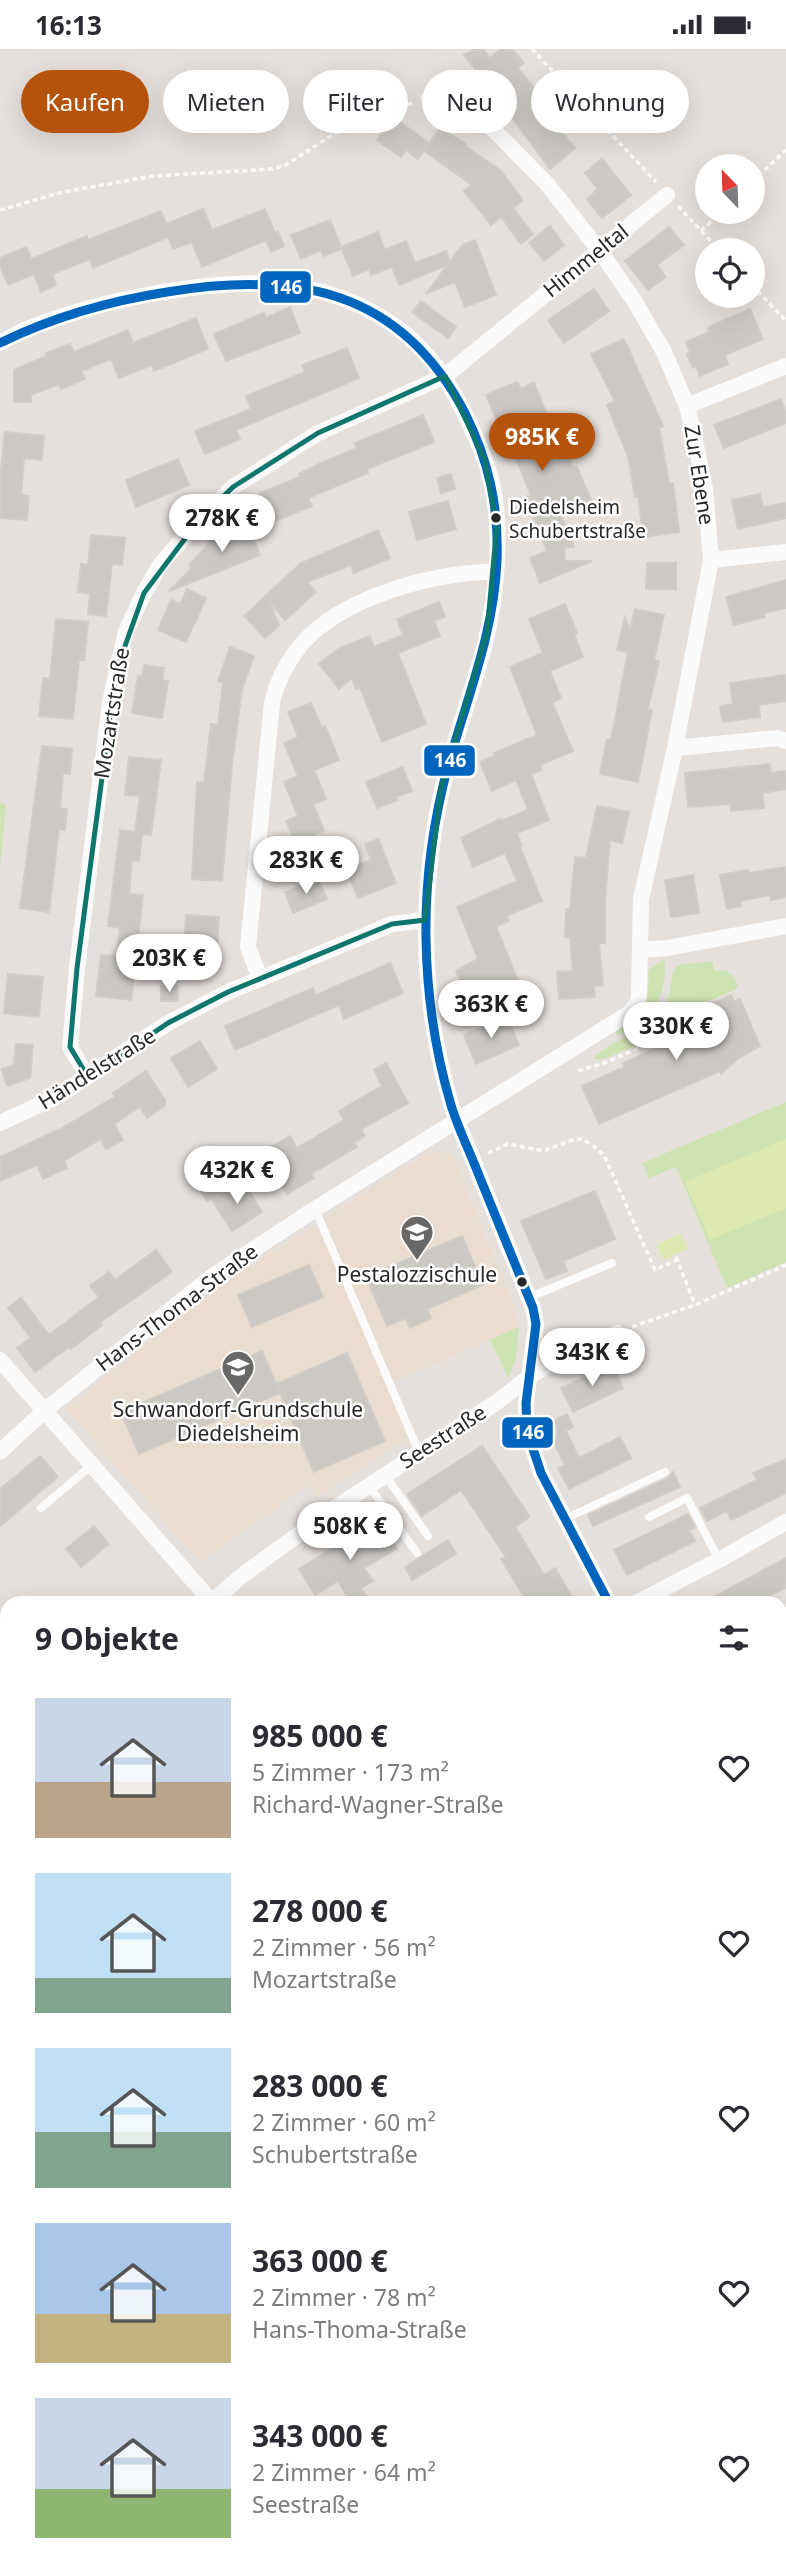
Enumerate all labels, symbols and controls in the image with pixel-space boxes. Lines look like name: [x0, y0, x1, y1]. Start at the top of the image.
text: 16:13: [35, 7, 102, 43]
chip: Kaufen: [21, 70, 149, 133]
chip: Mieten: [163, 70, 289, 133]
chip: Filter: [303, 70, 408, 133]
chip: Neu: [422, 70, 517, 133]
chip: Wohnung: [531, 70, 689, 133]
north arrow: [695, 154, 765, 224]
map controls: [695, 154, 765, 308]
street label: Himmeltal: [537, 217, 634, 303]
button: locate: [695, 238, 765, 308]
line badge: 146: [259, 270, 312, 304]
text: 146: [270, 274, 302, 300]
pin: 985K €: [485, 413, 599, 473]
text: 985K €: [505, 420, 579, 452]
street label: Zur Ebene: [678, 423, 722, 527]
place label: Diedelsheim Schubertstraße: [509, 494, 646, 544]
pin: 278K €: [165, 495, 279, 554]
text: 278K €: [185, 501, 259, 533]
marker: Diedelsheim Schubertstraße: [489, 511, 503, 525]
street label: Mozartstraße: [87, 645, 135, 780]
line badge: 146: [423, 744, 476, 777]
text: 146: [434, 747, 466, 773]
pin: 283K €: [249, 837, 363, 896]
text: 283K €: [269, 843, 343, 875]
pin: 203K €: [112, 935, 226, 994]
text: 203K €: [132, 941, 206, 973]
pin: 363K €: [434, 981, 548, 1040]
text: 363K €: [454, 987, 528, 1019]
pin: 330K €: [619, 1003, 733, 1062]
text: 330K €: [639, 1009, 713, 1041]
street label: Händelstraße: [33, 1021, 160, 1115]
pin: 432K €: [180, 1147, 294, 1206]
text: 432K €: [200, 1153, 274, 1185]
school or university icon: Pestalozzischule: [398, 1213, 436, 1262]
street label: Hans-Thoma-Straße: [90, 1237, 263, 1377]
place label: Pestalozzischule: [337, 1260, 497, 1288]
unlabelled marker: [515, 1275, 529, 1289]
pin: 343K €: [535, 1329, 649, 1388]
text: 343K €: [555, 1335, 629, 1367]
school or university icon: Schwandorf-Grundschule Diedelsheim: [219, 1348, 257, 1397]
place label: Schwandorf-Grundschule Diedelsheim: [113, 1395, 363, 1447]
street label: Seestraße: [394, 1398, 491, 1475]
line badge: 146: [501, 1416, 554, 1449]
text: 146: [512, 1419, 544, 1445]
pin: 508K €: [293, 1503, 407, 1562]
text: 508K €: [313, 1509, 387, 1541]
text: 9 Objekte: [35, 1618, 179, 1659]
icon: filters: [715, 1619, 753, 1657]
text: 985 000 €: [252, 1715, 388, 1756]
icon: home: [91, 1726, 175, 1810]
icon: heart: [715, 1749, 753, 1787]
text: 5 Zimmer · 173 m²: [252, 1756, 449, 1788]
text: Richard-Wagner-Straße: [252, 1788, 503, 1820]
text: 278 000 €: [252, 1890, 388, 1931]
icon: home: [91, 1901, 175, 1985]
icon: heart: [715, 1924, 753, 1962]
text: 2 Zimmer · 56 m²: [252, 1931, 436, 1963]
text: Mozartstraße: [252, 1963, 397, 1995]
text: 283 000 €: [252, 2065, 388, 2106]
icon: home: [91, 2076, 175, 2160]
icon: heart: [715, 2099, 753, 2137]
text: 2 Zimmer · 60 m²: [252, 2106, 436, 2138]
text: Schubertstraße: [252, 2138, 418, 2170]
text: 363 000 €: [252, 2240, 388, 2281]
icon: home: [91, 2251, 175, 2335]
icon: heart: [715, 2274, 753, 2312]
text: 2 Zimmer · 78 m²: [252, 2281, 436, 2313]
text: Hans-Thoma-Straße: [252, 2313, 467, 2345]
text: 343 000 €: [252, 2415, 388, 2456]
icon: home: [91, 2426, 175, 2510]
icon: heart: [715, 2449, 753, 2487]
text: 2 Zimmer · 64 m²: [252, 2456, 436, 2488]
text: Seestraße: [252, 2488, 359, 2520]

